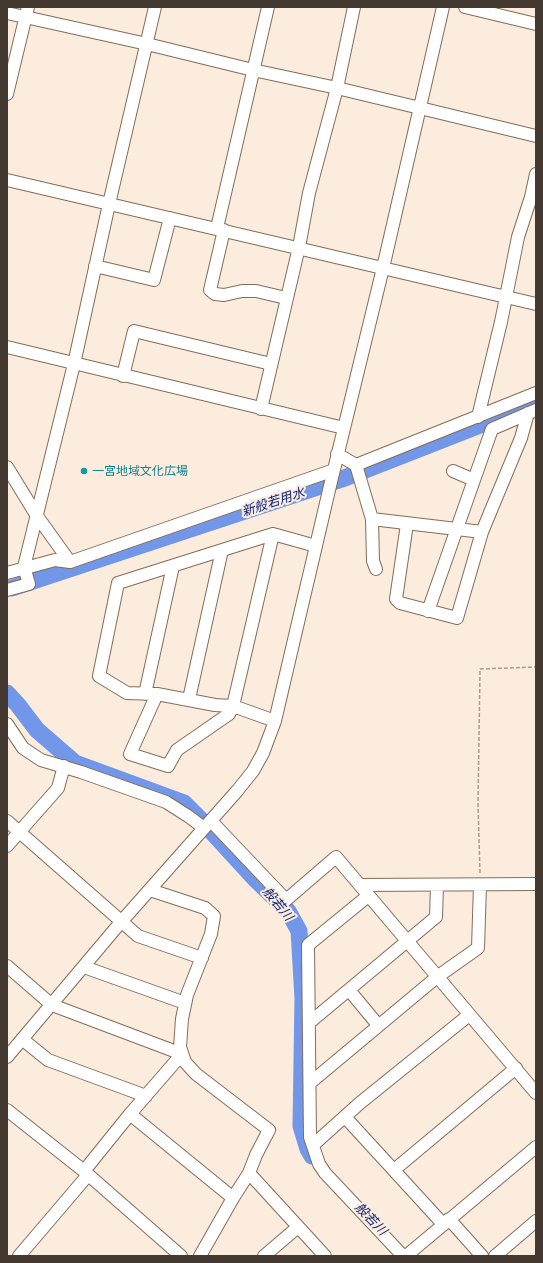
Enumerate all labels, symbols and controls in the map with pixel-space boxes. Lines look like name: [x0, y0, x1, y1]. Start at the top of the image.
place label: 一宮地域文化広場: [92, 464, 188, 478]
marker: 一宮地域文化広場: [79, 466, 89, 476]
water label: 新般若用水: [240, 485, 306, 519]
water label: 般若川: [259, 884, 297, 924]
water label: 般若川: [352, 1200, 390, 1238]

